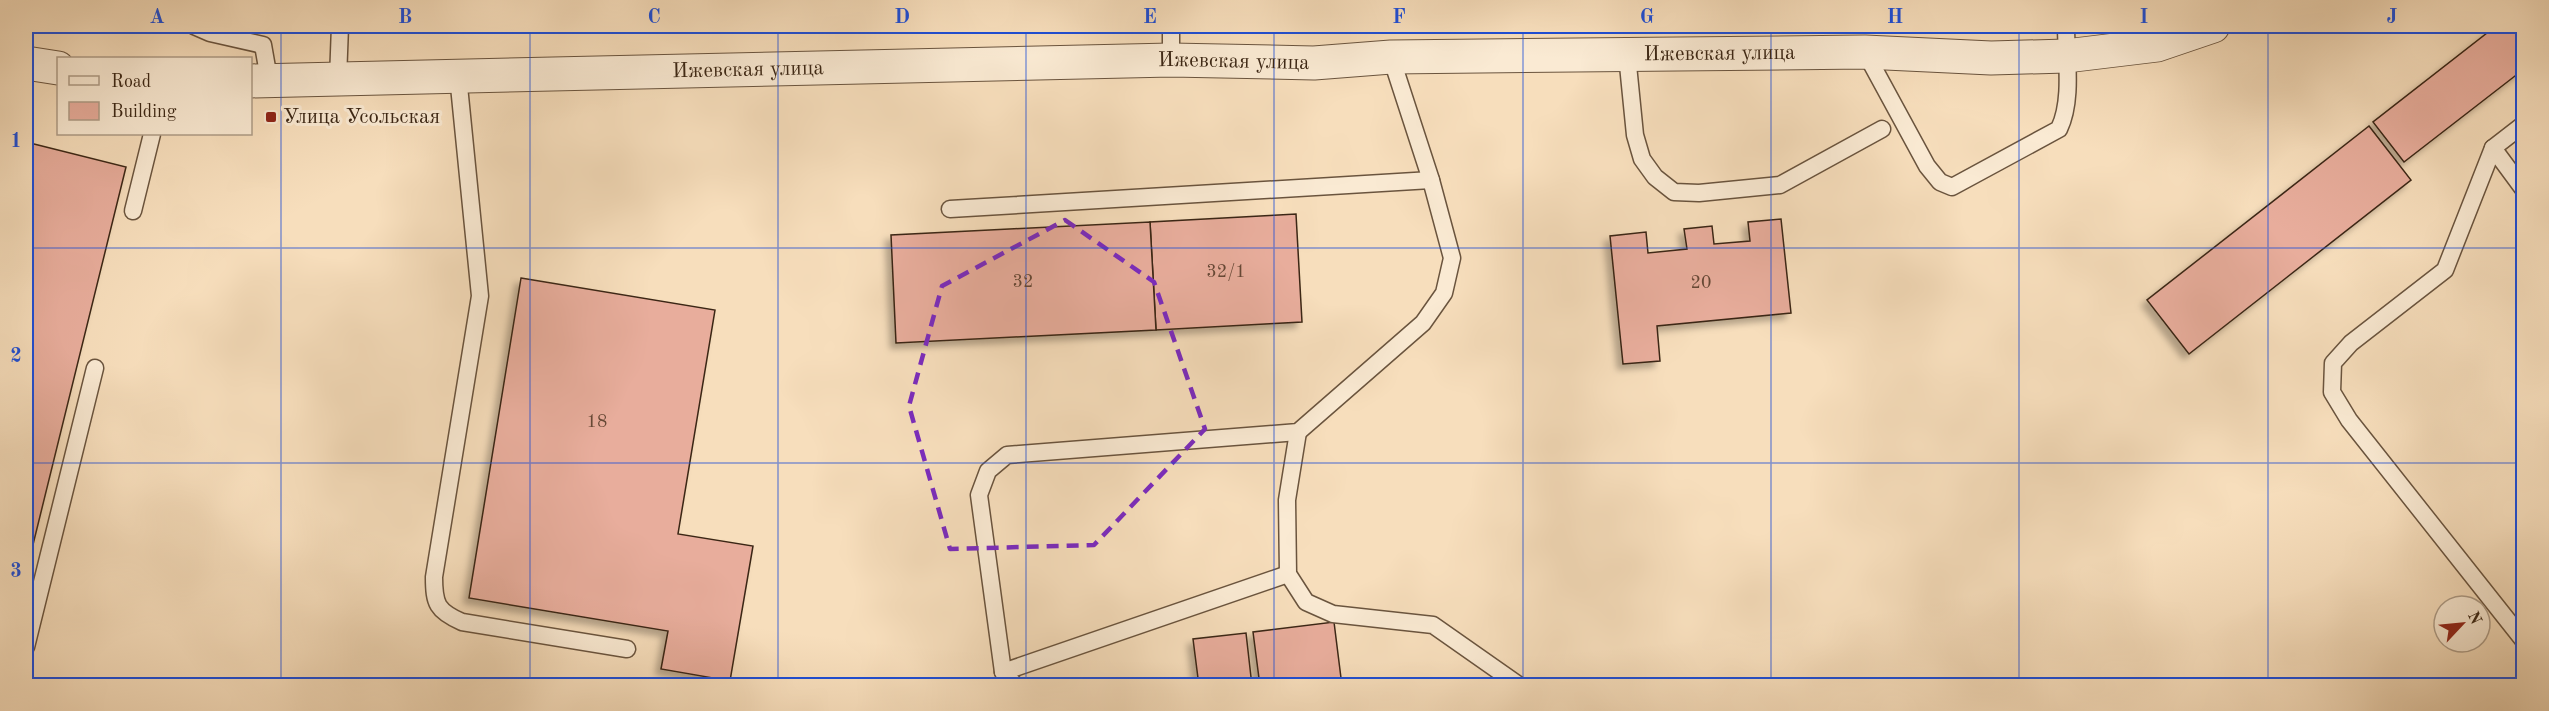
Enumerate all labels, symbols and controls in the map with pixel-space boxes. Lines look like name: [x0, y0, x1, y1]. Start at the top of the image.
text: A: [149, 8, 165, 28]
text: B: [398, 8, 412, 28]
text: C: [647, 8, 661, 28]
text: D: [894, 8, 910, 28]
text: E: [1143, 8, 1157, 28]
text: F: [1392, 8, 1406, 28]
text: G: [1640, 8, 1654, 28]
text: H: [1887, 8, 1903, 28]
text: I: [2140, 8, 2148, 28]
text: J: [2387, 8, 2398, 28]
street label: Ижевская улица: [1644, 42, 1795, 65]
street label: Ижевская улица: [1158, 49, 1310, 73]
legend: [57, 57, 252, 135]
street label: Ижевская улица: [672, 57, 824, 82]
text: Road: [111, 73, 151, 91]
text: Building: [111, 103, 177, 121]
place label: Улица Усольская: [283, 107, 440, 128]
marker: Улица Усольская: [264, 110, 278, 124]
text: 1: [10, 132, 22, 152]
house number: 32/1: [1206, 263, 1246, 281]
house number: 32: [1013, 273, 1033, 291]
house number: 20: [1691, 274, 1711, 292]
text: 2: [10, 347, 22, 367]
house number: 18: [587, 413, 607, 431]
text: 3: [10, 562, 22, 582]
north arrow: [2432, 594, 2492, 654]
text: N: [2464, 609, 2484, 628]

